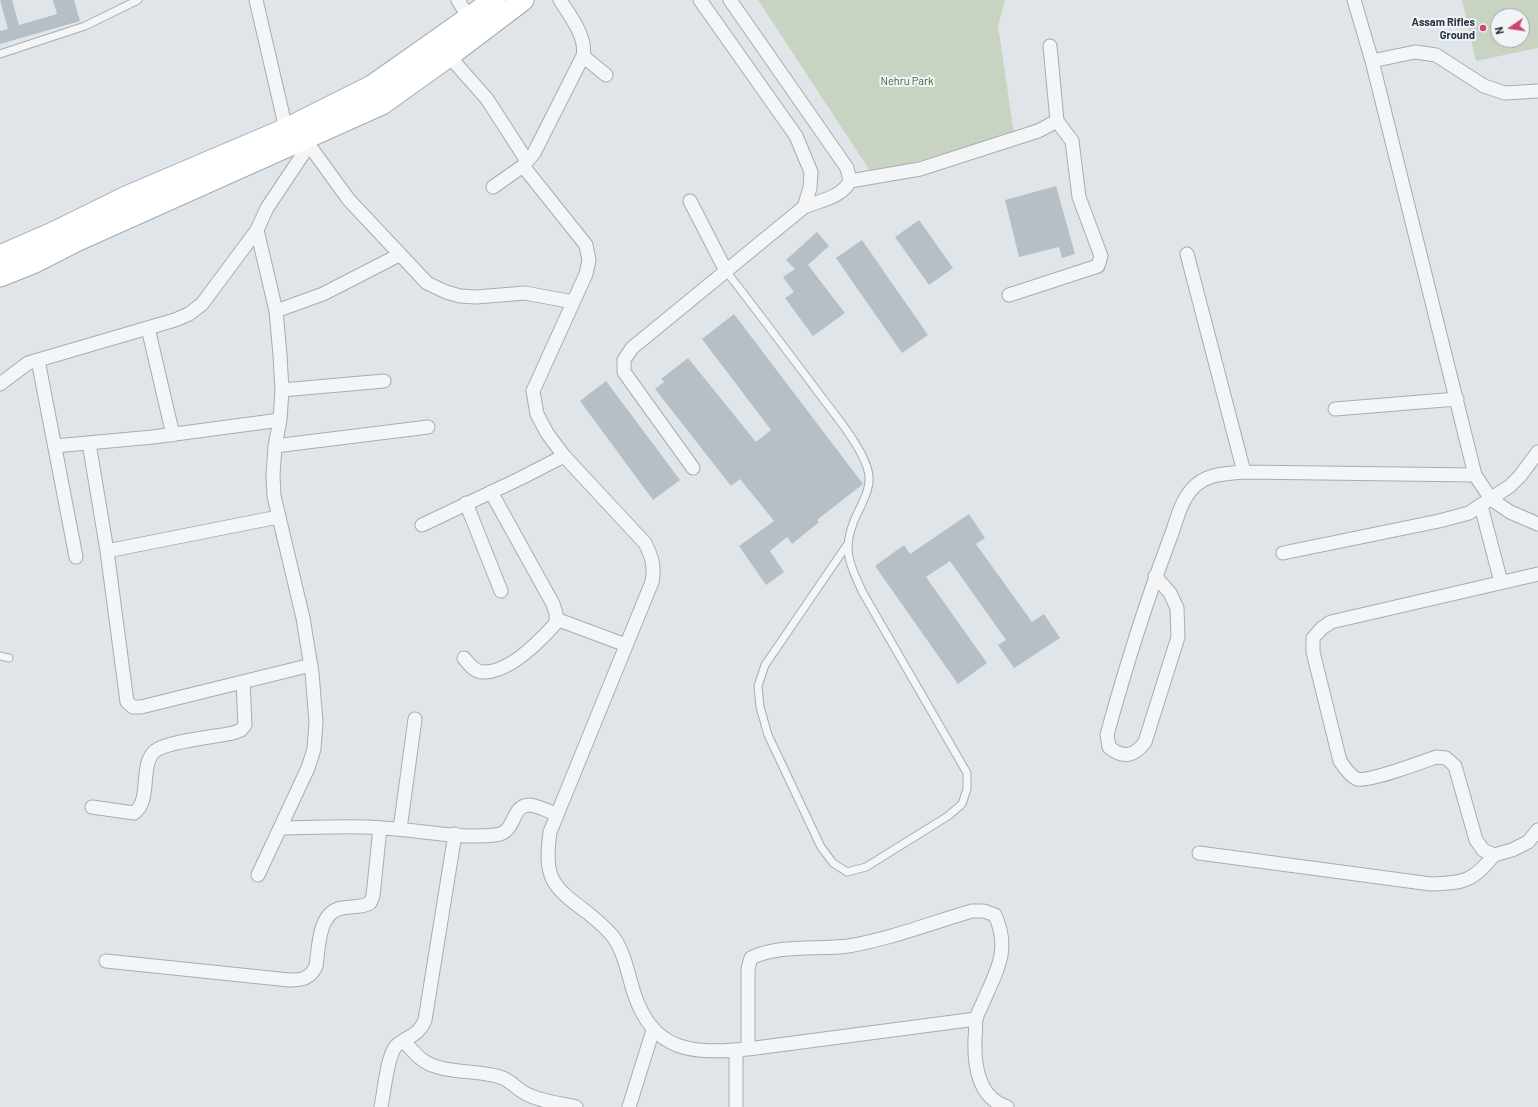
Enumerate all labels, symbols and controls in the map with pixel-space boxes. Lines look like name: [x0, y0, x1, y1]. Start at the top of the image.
north arrow: [1490, 8, 1530, 48]
place label: Assam Rifles Ground: [1412, 15, 1475, 41]
marker: Assam Rifles Ground: [1478, 23, 1488, 33]
text: N: [1492, 26, 1506, 36]
park label: Nehru Park: [881, 74, 933, 88]

